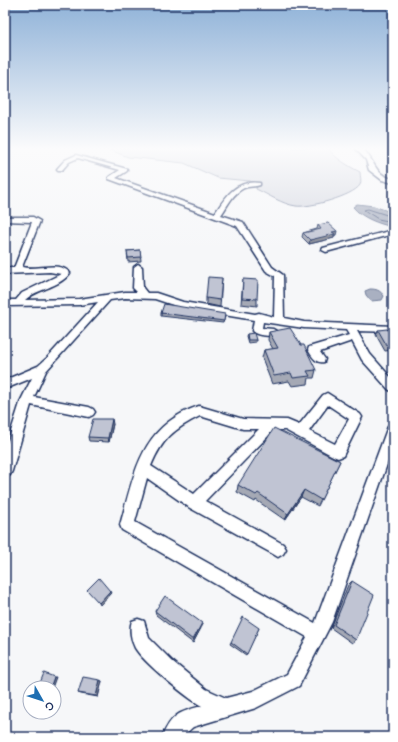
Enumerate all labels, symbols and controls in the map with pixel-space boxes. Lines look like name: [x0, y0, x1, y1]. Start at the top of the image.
north arrow: [22, 680, 62, 720]
text: С: [42, 699, 57, 713]

